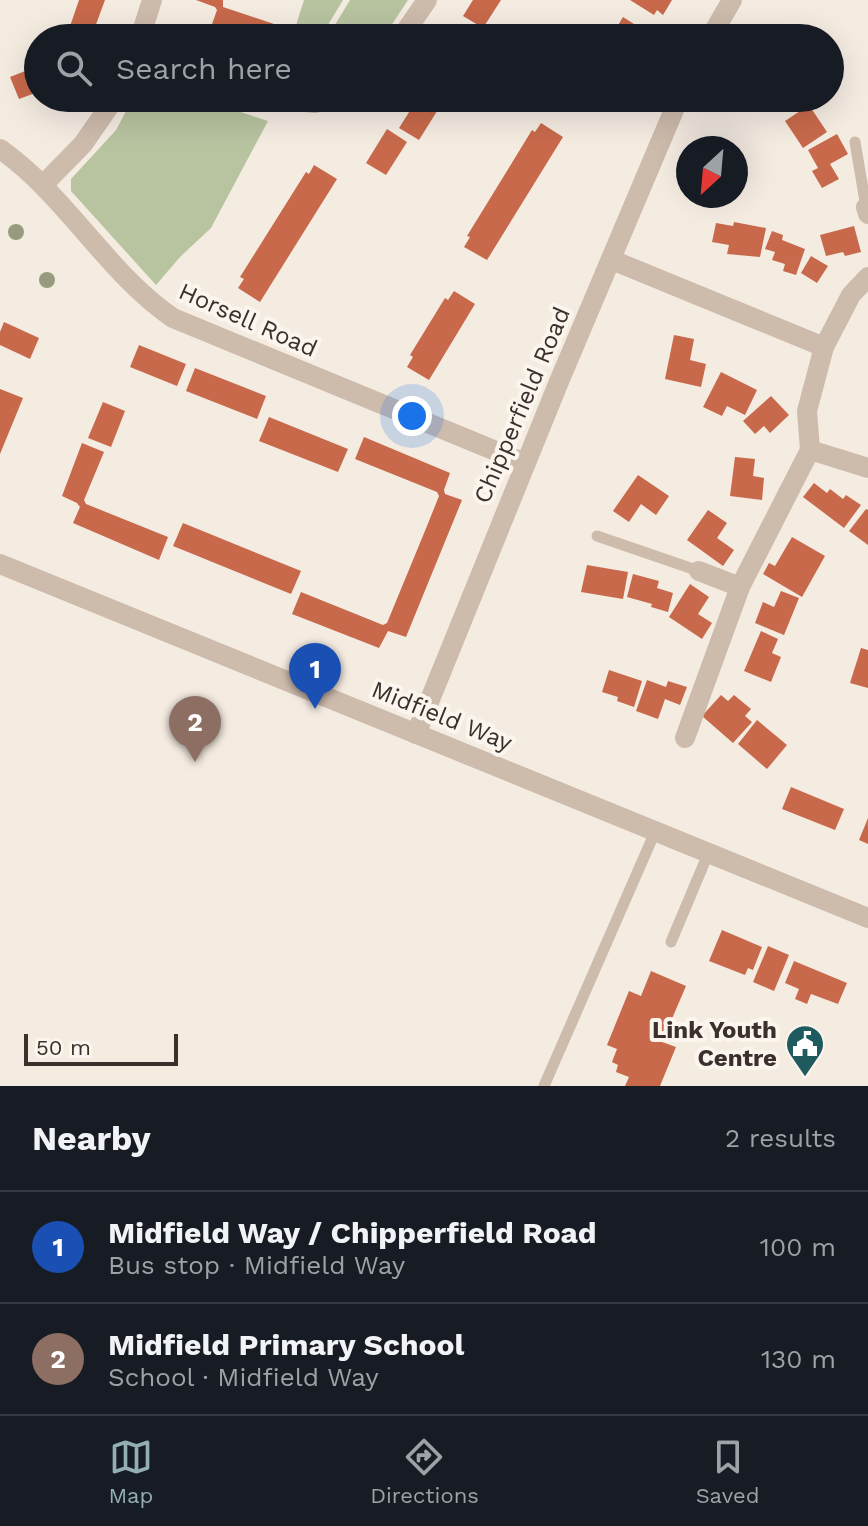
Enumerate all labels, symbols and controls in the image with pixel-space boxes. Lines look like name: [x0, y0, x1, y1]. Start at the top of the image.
search box: [24, 24, 844, 112]
icon: search: [52, 46, 96, 90]
text: Search here: [116, 51, 292, 86]
north arrow: [676, 136, 748, 208]
street label: Horsell Road: [175, 277, 321, 363]
street label: Chipperfield Road: [468, 303, 576, 507]
your location: [392, 396, 432, 436]
pin: 1: [289, 643, 341, 709]
street label: Midfield Way: [368, 675, 517, 757]
pin: 2: [169, 696, 221, 762]
place label: Link Youth Centre: [652, 1016, 777, 1072]
public building icon: Link Youth Centre: [784, 1023, 826, 1078]
scale bar: [24, 1030, 178, 1066]
text: 50 m: [36, 1035, 91, 1060]
text: Nearby: [32, 1118, 151, 1158]
text: 2 results: [725, 1123, 836, 1153]
text: Midfield Way / Chipperfield Road: [108, 1215, 597, 1250]
text: 1: [52, 1232, 64, 1262]
text: 100 m: [760, 1232, 836, 1262]
text: Bus stop · Midfield Way: [108, 1250, 405, 1280]
text: Midfield Primary School: [108, 1327, 464, 1362]
text: 2: [50, 1344, 66, 1374]
text: 130 m: [761, 1344, 836, 1374]
text: School · Midfield Way: [108, 1362, 379, 1392]
tab: Map: [108, 1435, 153, 1508]
tab: Directions: [370, 1435, 479, 1508]
tab: Saved: [696, 1435, 760, 1508]

